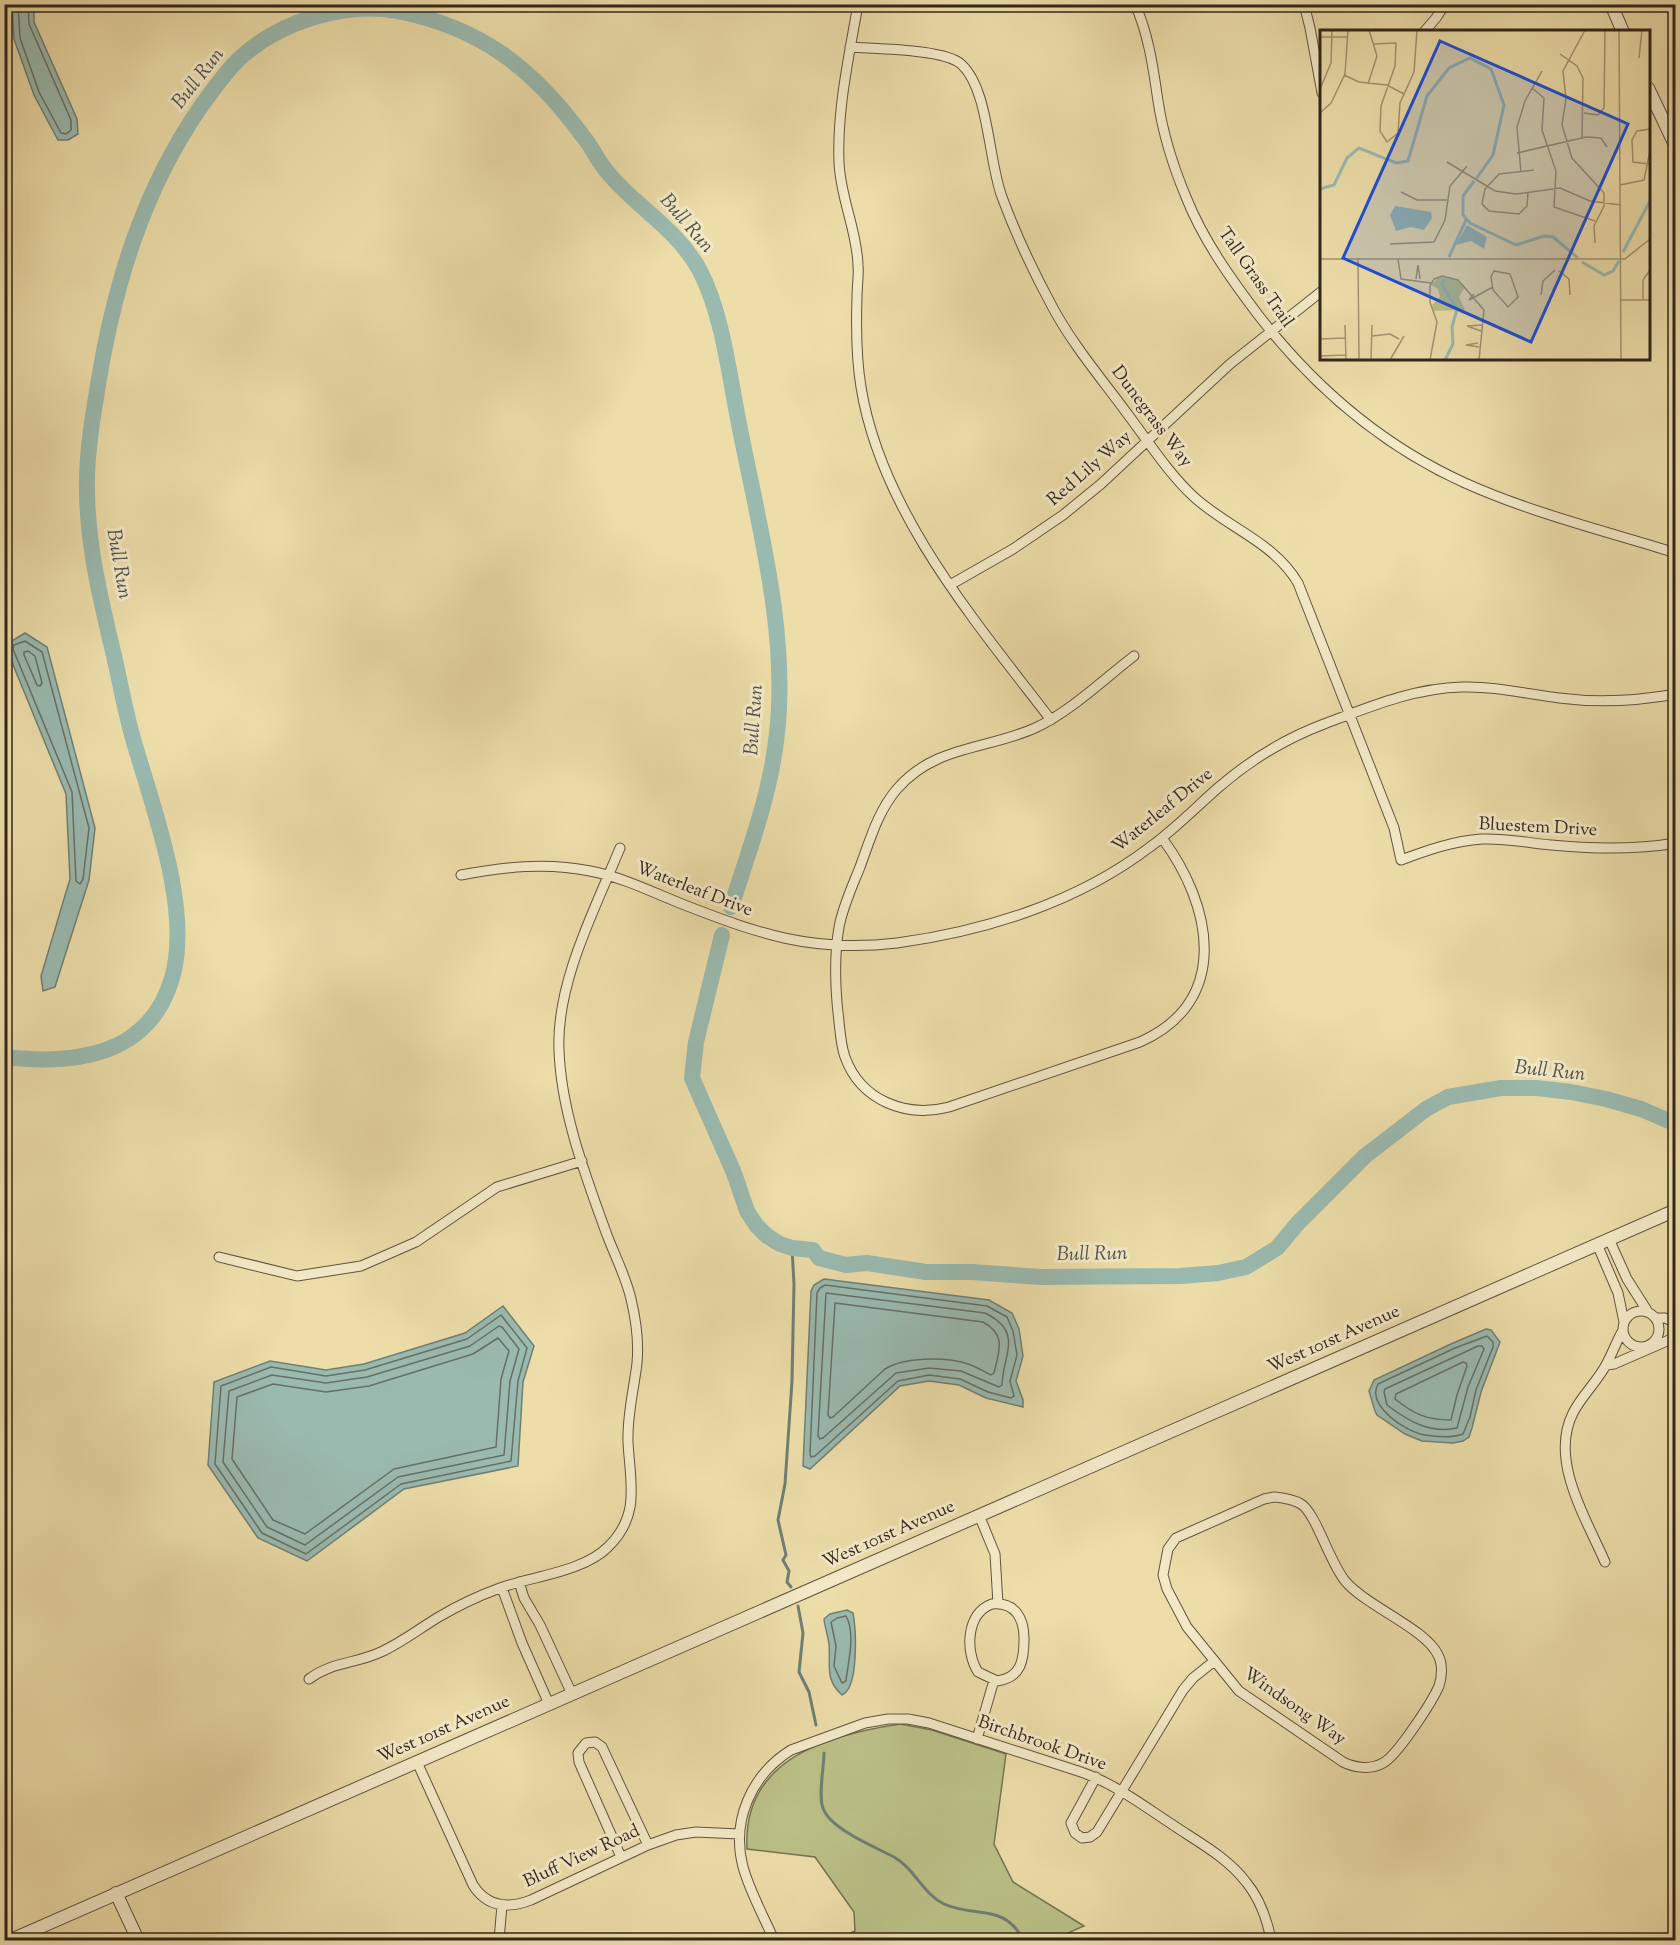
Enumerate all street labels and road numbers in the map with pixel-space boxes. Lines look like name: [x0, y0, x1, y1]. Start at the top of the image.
street label: Tall Grass Trail: [1211, 223, 1299, 333]
street label: Dunegrass Way: [1104, 361, 1198, 473]
street label: Red Lily Way: [1042, 425, 1138, 513]
street label: Waterleaf Drive: [1107, 762, 1219, 860]
street label: Bluestem Drive: [1478, 812, 1598, 844]
street label: Waterleaf Drive: [632, 856, 756, 924]
street label: West 101st Avenue: [1264, 1299, 1404, 1381]
street label: West 101st Avenue: [819, 1494, 959, 1576]
street label: Windsong Way: [1237, 1662, 1351, 1752]
street label: West 101st Avenue: [374, 1689, 514, 1771]
street label: Birchbrook Drive: [974, 1710, 1110, 1778]
street label: Bluff View Road: [520, 1819, 644, 1895]

